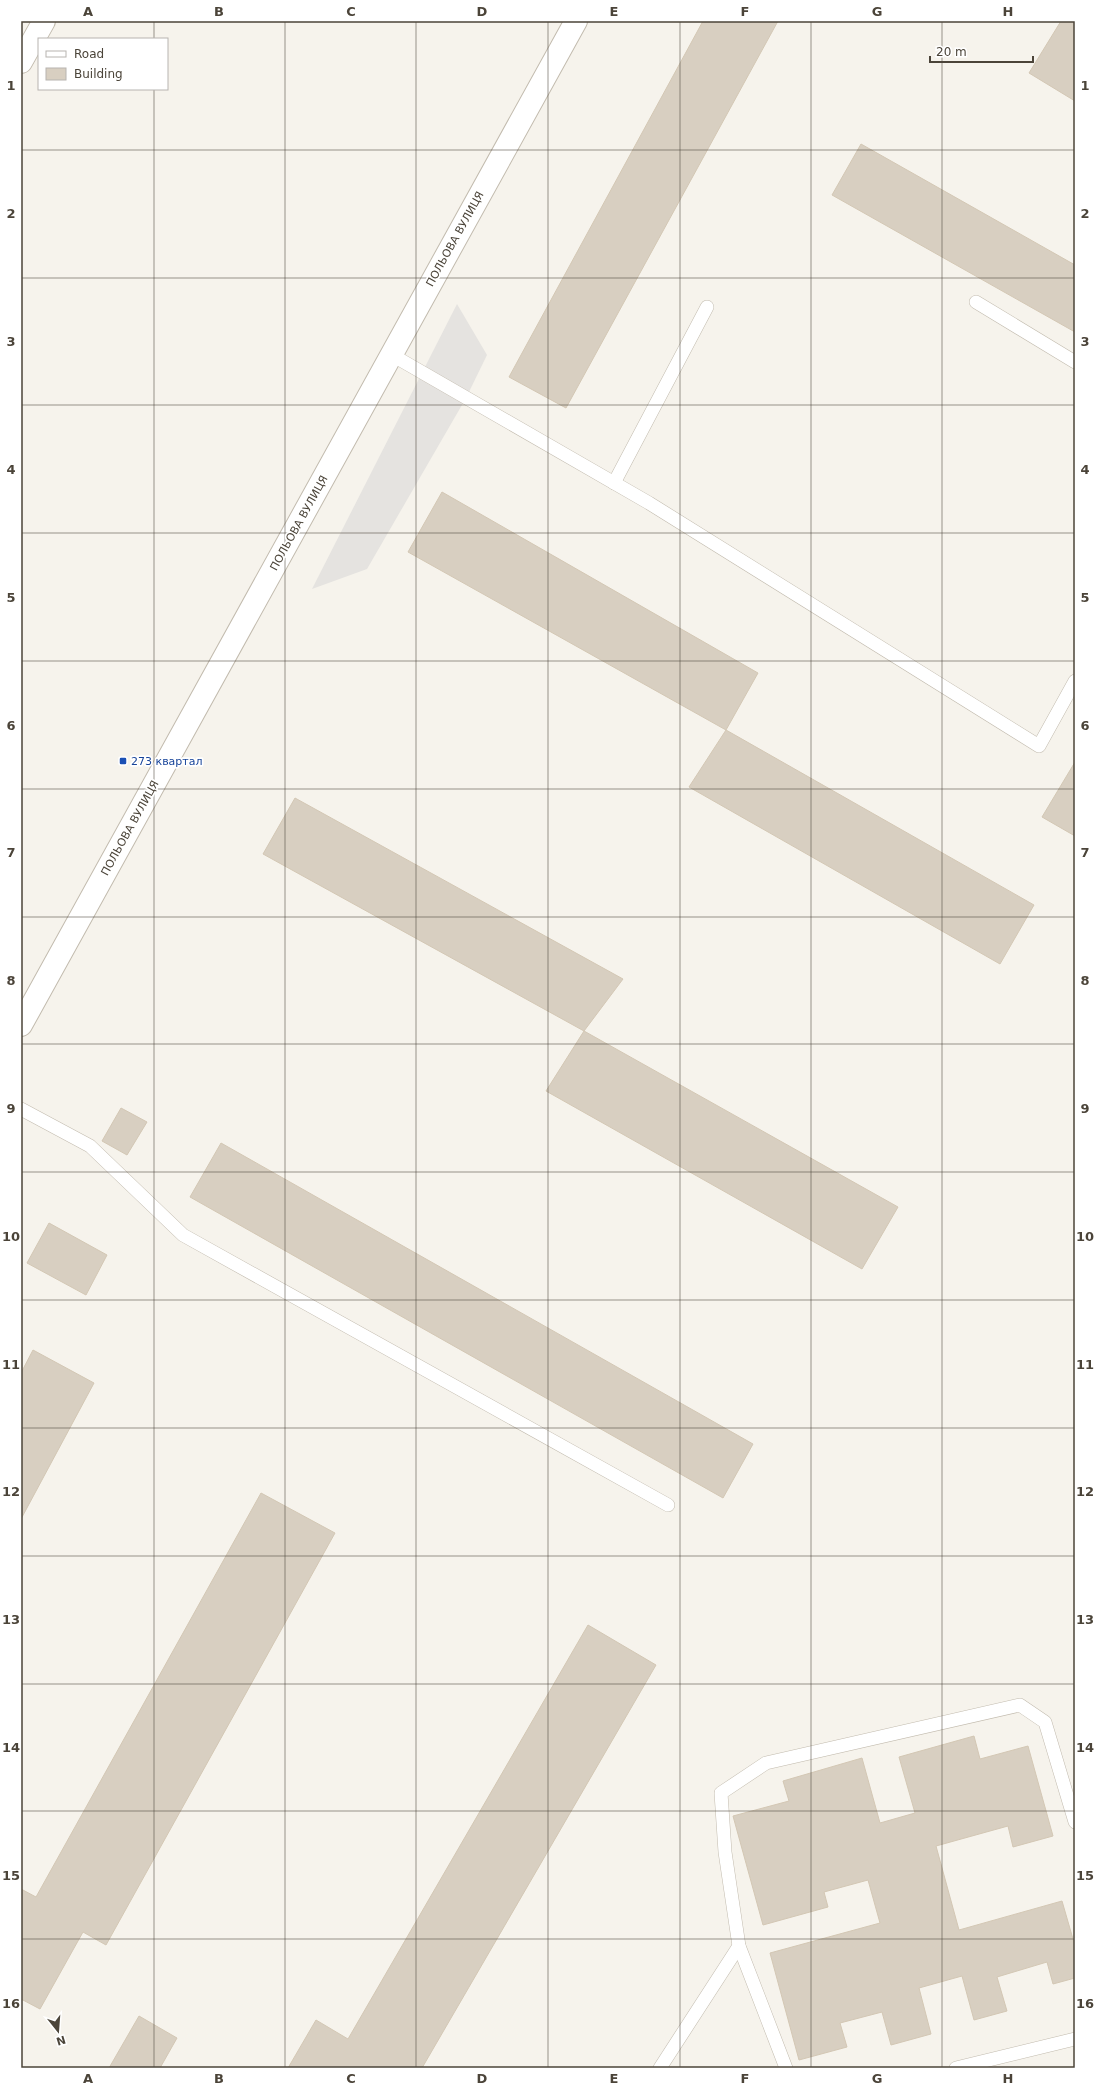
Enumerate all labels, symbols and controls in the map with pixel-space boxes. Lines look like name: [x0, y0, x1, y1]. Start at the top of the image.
text: A: [83, 4, 93, 19]
text: B: [214, 4, 224, 19]
text: C: [346, 4, 356, 19]
text: D: [477, 4, 488, 19]
text: E: [610, 4, 618, 19]
text: F: [741, 4, 749, 19]
text: G: [872, 4, 882, 19]
text: H: [1003, 4, 1013, 19]
legend: [38, 38, 168, 90]
scale bar: [930, 38, 1033, 64]
text: 20 m: [936, 45, 967, 59]
text: Road: [74, 47, 104, 61]
text: Building: [74, 67, 123, 81]
text: 1: [6, 78, 16, 93]
text: 1: [1080, 78, 1090, 93]
street label: ПОЛЬОВА ВУЛИЦЯ: [423, 189, 487, 289]
text: 2: [6, 206, 16, 221]
text: 2: [1080, 206, 1090, 221]
text: 3: [6, 334, 16, 349]
text: 3: [1080, 334, 1090, 349]
text: 4: [6, 462, 16, 477]
text: 4: [1080, 462, 1090, 477]
street label: ПОЛЬОВА ВУЛИЦЯ: [267, 473, 331, 573]
text: 5: [6, 590, 16, 605]
text: 5: [1080, 590, 1090, 605]
text: 6: [6, 718, 16, 733]
text: 6: [1080, 718, 1090, 733]
place label: 273 квартал: [131, 755, 203, 768]
marker: 273 квартал: [118, 756, 128, 766]
street label: ПОЛЬОВА ВУЛИЦЯ: [98, 778, 162, 878]
text: 7: [6, 845, 16, 860]
text: 7: [1080, 845, 1090, 860]
text: 8: [6, 973, 16, 988]
text: 8: [1080, 973, 1090, 988]
text: 9: [6, 1101, 16, 1116]
text: 9: [1080, 1101, 1090, 1116]
text: 10: [2, 1229, 20, 1244]
text: 10: [1076, 1229, 1094, 1244]
text: 11: [2, 1357, 20, 1372]
text: 11: [1076, 1357, 1094, 1372]
text: 12: [2, 1484, 20, 1499]
text: 12: [1076, 1484, 1094, 1499]
text: 13: [2, 1612, 20, 1627]
text: 13: [1076, 1612, 1094, 1627]
text: 14: [2, 1740, 20, 1755]
text: 14: [1076, 1740, 1094, 1755]
text: 15: [2, 1868, 20, 1883]
text: 15: [1076, 1868, 1094, 1883]
text: 16: [2, 1996, 20, 2011]
text: 16: [1076, 1996, 1094, 2011]
north arrow: [38, 2011, 78, 2051]
text: N: [54, 2033, 67, 2048]
text: A: [83, 2071, 93, 2086]
text: B: [214, 2071, 224, 2086]
text: C: [346, 2071, 356, 2086]
text: D: [477, 2071, 488, 2086]
text: E: [610, 2071, 618, 2086]
text: F: [741, 2071, 749, 2086]
text: G: [872, 2071, 882, 2086]
text: H: [1003, 2071, 1013, 2086]

